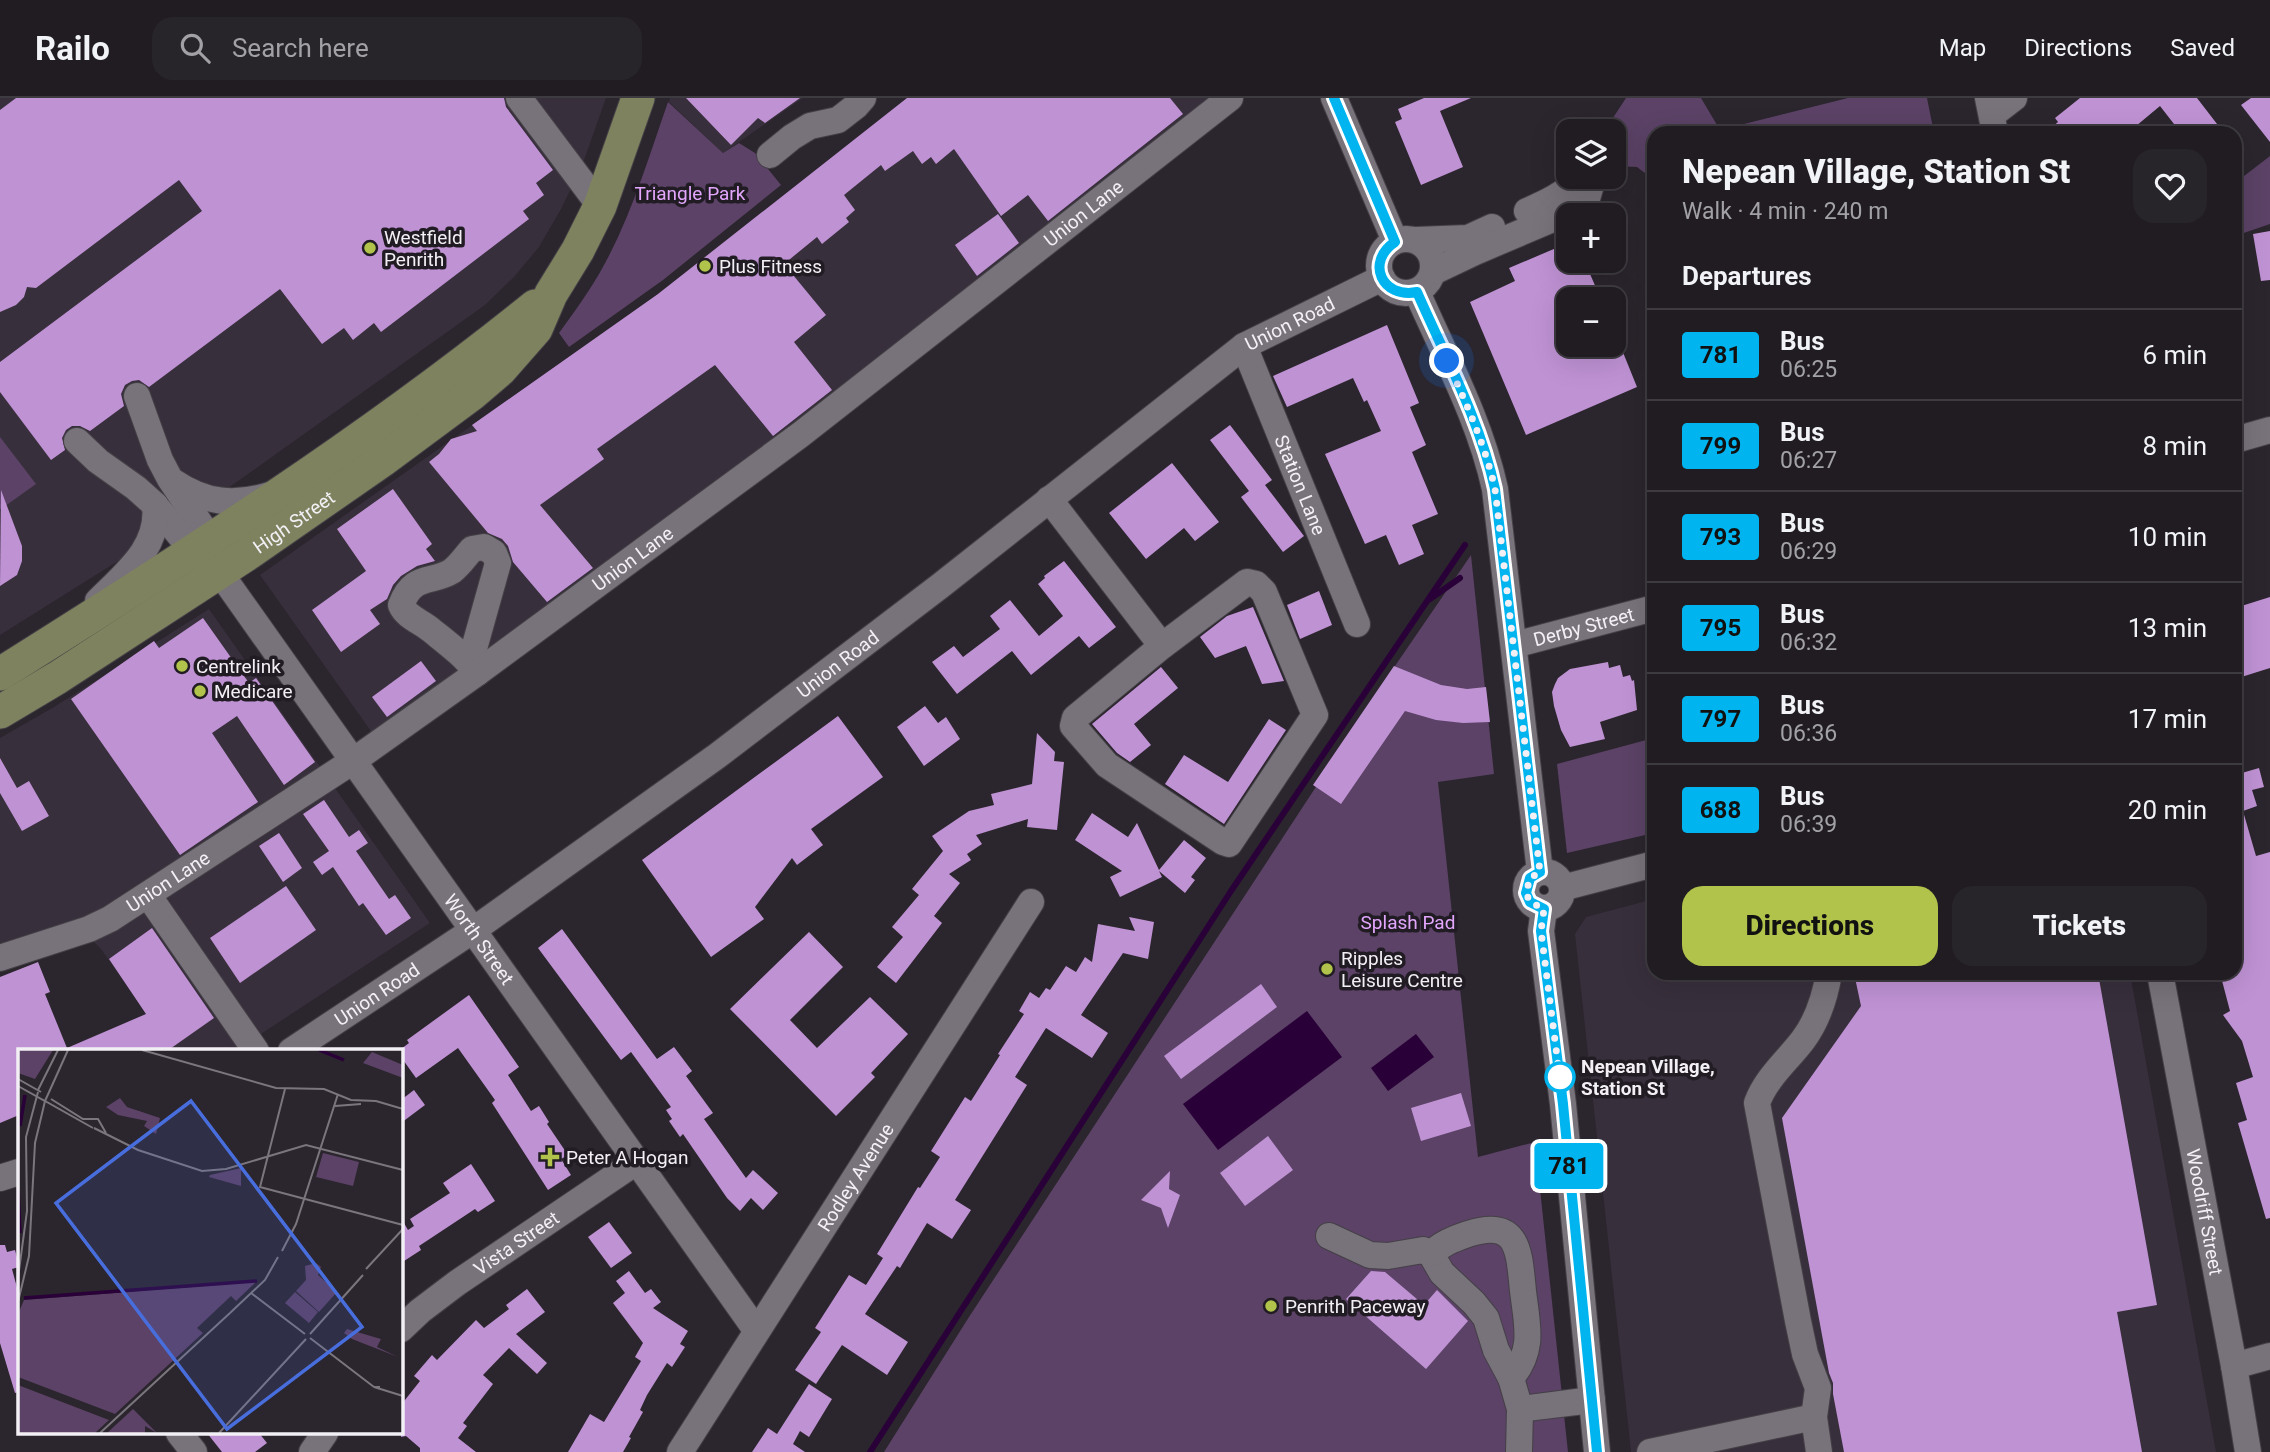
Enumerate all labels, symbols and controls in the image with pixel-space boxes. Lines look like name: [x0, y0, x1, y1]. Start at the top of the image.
search box: [152, 17, 642, 80]
text: Railo: [35, 29, 110, 68]
icon: search: [176, 29, 214, 67]
text: Search here: [232, 33, 369, 63]
text: Map: [1939, 34, 1986, 62]
text: Directions: [2024, 34, 2132, 62]
text: Saved: [2170, 34, 2235, 62]
map controls: [1556, 119, 1626, 357]
button: layers: [1556, 119, 1626, 189]
button: heart: [2133, 149, 2207, 223]
text: Nepean Village, Station St: [1682, 152, 2070, 191]
street label: Union Lane: [1039, 175, 1128, 252]
park label: Triangle Park: [635, 182, 746, 205]
text: Walk · 4 min · 240 m: [1682, 198, 1888, 225]
button: +: [1556, 203, 1626, 273]
place label: Westfield Penrith: [384, 226, 463, 271]
marker: Westfield Penrith: [362, 240, 378, 256]
place label: Plus Fitness: [719, 255, 822, 278]
marker: Plus Fitness: [697, 258, 713, 274]
text: Departures: [1682, 261, 1812, 291]
button: −: [1556, 287, 1626, 357]
street label: Union Road: [1241, 292, 1339, 356]
text: Bus: [1780, 326, 1825, 356]
text: 6 min: [2142, 340, 2207, 370]
text: 781: [1700, 341, 1741, 369]
your location: [1429, 343, 1464, 378]
text: 06:25: [1780, 356, 1837, 383]
text: Bus: [1780, 417, 1825, 447]
text: 8 min: [2142, 431, 2207, 461]
street label: Station Lane: [1269, 432, 1331, 539]
text: 799: [1700, 432, 1741, 460]
text: 06:27: [1780, 447, 1837, 474]
street label: High Street: [249, 486, 339, 559]
text: Bus: [1780, 508, 1825, 538]
street label: Union Lane: [588, 521, 678, 596]
text: 10 min: [2128, 522, 2207, 552]
text: 793: [1700, 523, 1741, 551]
text: 06:29: [1780, 538, 1837, 565]
text: Bus: [1780, 599, 1825, 629]
street label: Derby Street: [1531, 603, 1637, 651]
text: 13 min: [2128, 613, 2207, 643]
text: 795: [1700, 614, 1741, 642]
street label: Union Road: [792, 626, 884, 703]
text: 06:32: [1780, 629, 1837, 656]
place label: Centrelink: [196, 655, 281, 678]
marker: Centrelink: [174, 658, 190, 674]
place label: Medicare: [214, 680, 293, 703]
marker: Medicare: [192, 683, 208, 699]
text: Bus: [1780, 690, 1825, 720]
text: 17 min: [2128, 704, 2207, 734]
text: 797: [1700, 705, 1741, 733]
text: 06:36: [1780, 720, 1837, 747]
text: Bus: [1780, 781, 1825, 811]
text: 20 min: [2128, 795, 2207, 825]
text: 688: [1700, 796, 1741, 824]
text: 06:39: [1780, 811, 1837, 838]
street label: Union Lane: [122, 846, 214, 917]
button: Directions: [1682, 886, 1938, 966]
button: Tickets: [1952, 886, 2207, 966]
street label: Worth Street: [439, 890, 519, 989]
park label: Splash Pad: [1361, 911, 1455, 934]
place label: Ripples Leisure Centre: [1341, 947, 1463, 992]
street label: Union Road: [330, 958, 424, 1031]
marker: Ripples Leisure Centre: [1319, 961, 1335, 977]
inset map: [18, 1049, 402, 1434]
place label: Nepean Village, Station St: [1581, 1055, 1715, 1100]
marker: Nepean Village, Station St: [1545, 1062, 1575, 1092]
street label: Rodley Avenue: [813, 1119, 899, 1236]
line badge: 781: [1529, 1143, 1609, 1189]
place label: Peter A Hogan: [566, 1146, 688, 1169]
marker: Peter A Hogan: [540, 1147, 560, 1167]
street label: Woodriff Street: [2181, 1147, 2228, 1277]
text: 781: [1548, 1152, 1590, 1180]
street label: Vista Street: [469, 1206, 563, 1280]
place label: Penrith Paceway: [1285, 1295, 1426, 1318]
marker: Penrith Paceway: [1263, 1298, 1279, 1314]

